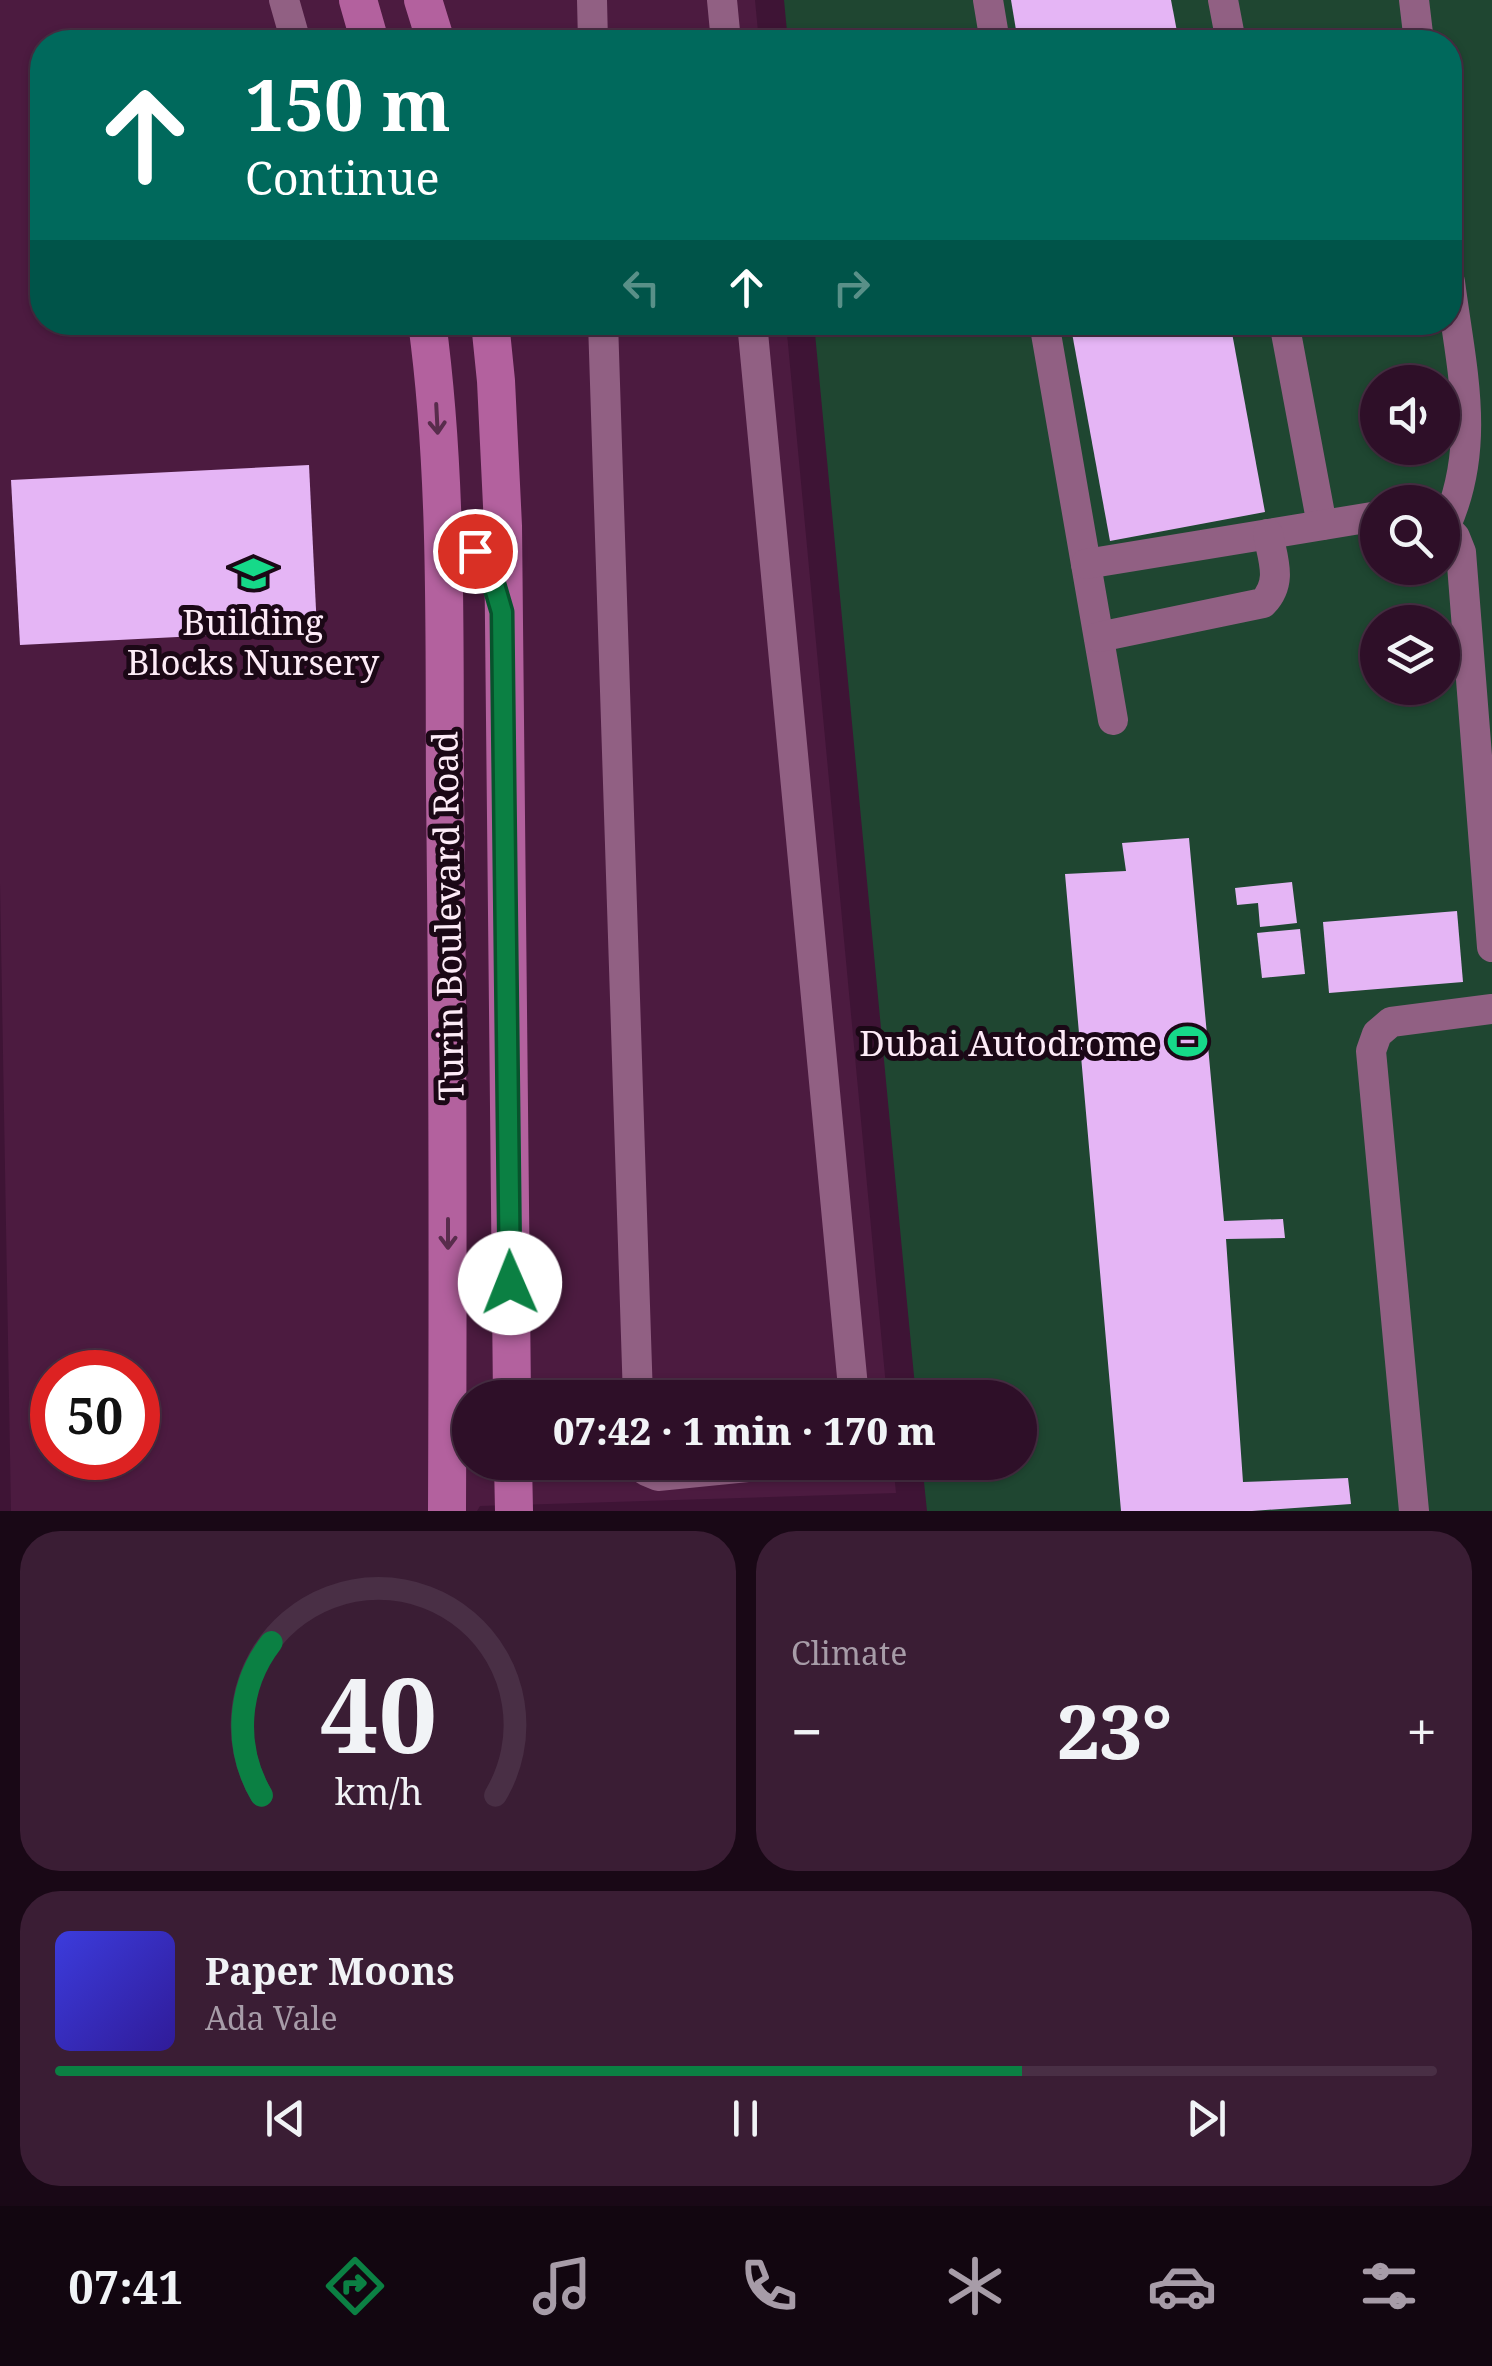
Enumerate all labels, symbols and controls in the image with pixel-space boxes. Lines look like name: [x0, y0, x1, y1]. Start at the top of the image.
text: 150 m: [245, 56, 451, 152]
icon: ahead: [80, 70, 210, 200]
text: Continue: [245, 147, 440, 208]
icon: left: [614, 260, 669, 315]
icon: ahead: [719, 260, 774, 315]
icon: right: [824, 260, 879, 315]
map controls: [1360, 365, 1460, 705]
button: sound: [1360, 365, 1460, 465]
one-way arrow: [428, 403, 447, 435]
button: search: [1360, 485, 1460, 585]
pin: [433, 509, 518, 594]
icon: arrive: [448, 524, 503, 579]
school or university icon: Building Blocks Nursery: [232, 553, 274, 595]
place label: Building Blocks Nursery: [127, 598, 380, 685]
button: layers: [1360, 605, 1460, 705]
street label: Turin Boulevard Road: [420, 731, 474, 1101]
place label: Dubai Autodrome: [859, 1019, 1157, 1066]
sports icon: Dubai Autodrome: [1166, 1021, 1208, 1063]
one-way arrow: [438, 1218, 458, 1250]
position arrow: [458, 1231, 562, 1335]
speed limit sign: 50: [30, 1350, 160, 1480]
text: 07:42 · 1 min · 170 m: [553, 1404, 936, 1456]
text: Climate: [791, 1631, 907, 1674]
text: 40: [319, 1642, 437, 1783]
text: 23°: [1057, 1679, 1172, 1781]
text: −: [791, 1693, 823, 1768]
text: +: [1406, 1693, 1437, 1768]
text: km/h: [334, 1767, 422, 1815]
text: Paper Moons: [205, 1944, 455, 1996]
text: Ada Vale: [205, 1996, 338, 2039]
icon: previous: [258, 2091, 313, 2146]
icon: pause: [718, 2091, 773, 2146]
icon: next: [1179, 2091, 1234, 2146]
icon: directions: [320, 2251, 390, 2321]
icon: music: [527, 2251, 597, 2321]
icon: phone: [734, 2251, 804, 2321]
icon: climate: [940, 2251, 1010, 2321]
icon: car: [1147, 2251, 1217, 2321]
icon: filters: [1354, 2251, 1424, 2321]
text: 07:41: [68, 2256, 184, 2317]

